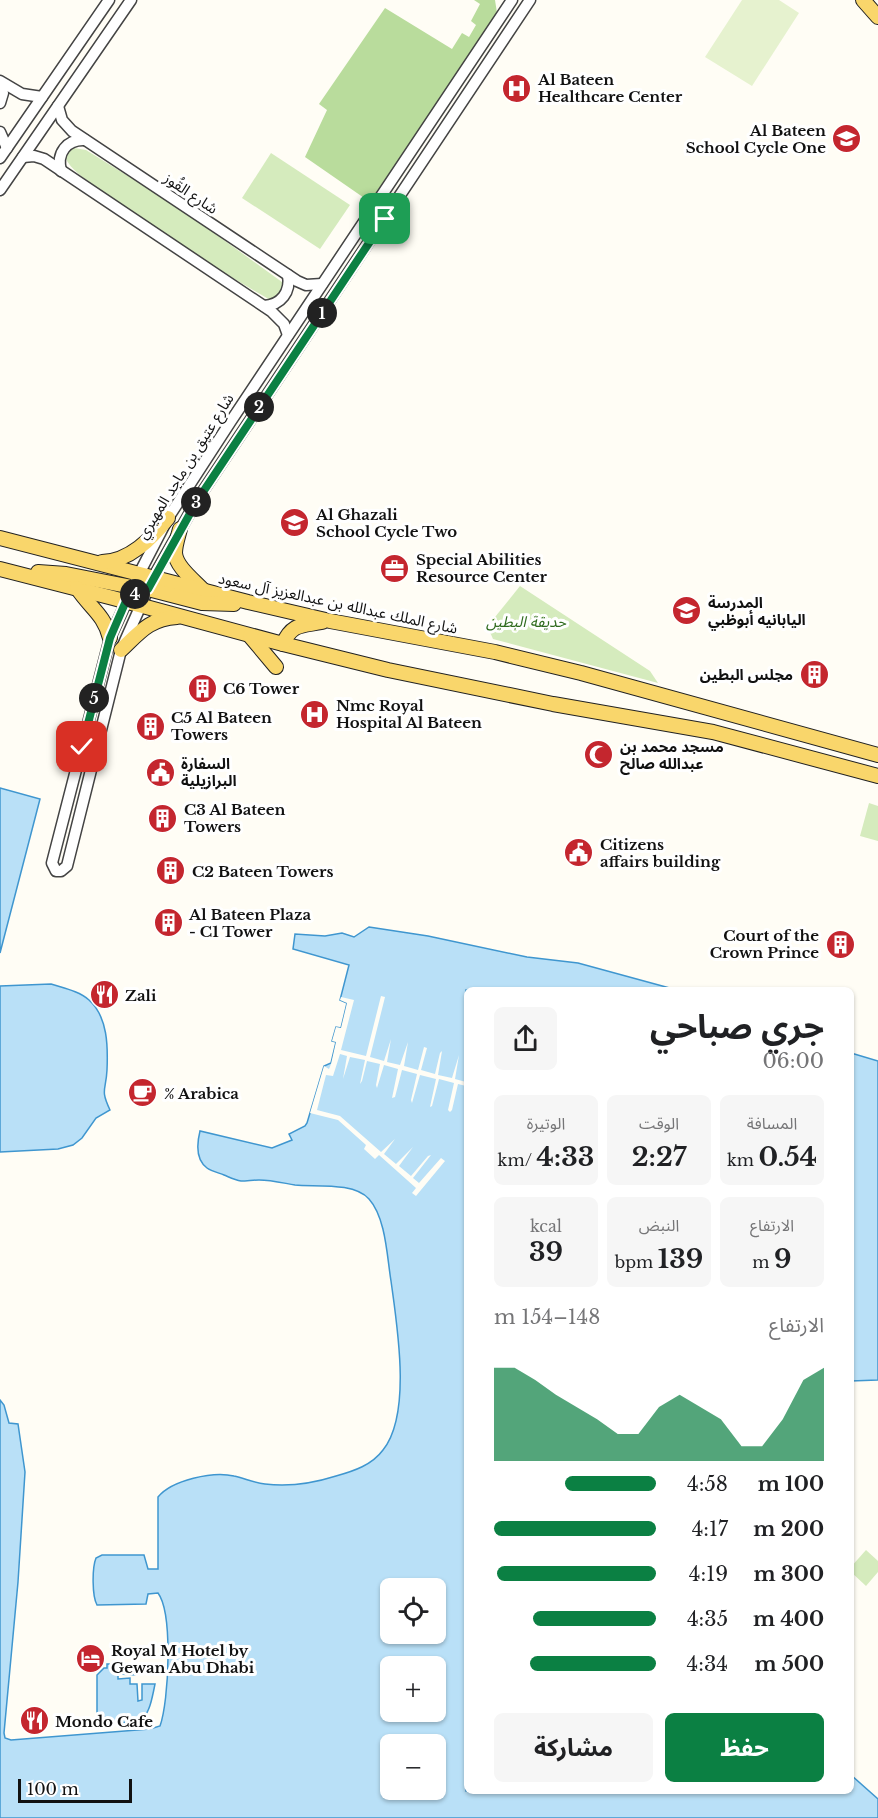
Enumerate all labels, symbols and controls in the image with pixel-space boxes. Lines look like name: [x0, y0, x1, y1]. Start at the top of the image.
place label: Al Bateen Healthcare Center: [537, 70, 683, 106]
hospital icon: Al Bateen Healthcare Center: [501, 72, 533, 104]
place label: Al Bateen School Cycle One: [686, 121, 826, 157]
school or university icon: Al Bateen School Cycle One: [831, 123, 863, 155]
street label: شارع القُوز: [158, 167, 222, 221]
pin: [359, 193, 410, 244]
icon: arrive: [368, 202, 401, 235]
pin: 1: [307, 298, 337, 328]
text: 1: [319, 303, 325, 323]
street label: شارع عتيق بن ماجد المهيري: [132, 390, 240, 544]
pin: 2: [244, 392, 274, 422]
text: 2: [254, 397, 264, 417]
pin: 3: [181, 487, 211, 517]
text: 3: [191, 492, 201, 512]
place label: Al Ghazali School Cycle Two: [315, 505, 457, 541]
school or university icon: Al Ghazali School Cycle Two: [279, 507, 311, 539]
place label: Special Abilities Resource Center: [416, 550, 548, 586]
office icon: Special Abilities Resource Center: [379, 552, 411, 584]
street label: شارع الملك عبدالله بن عبدالعزيز آل سعود: [216, 568, 460, 641]
pin: 4: [120, 579, 150, 609]
text: 4: [130, 584, 140, 604]
place label: المدرسة اليابانيه أبوظبي: [708, 593, 806, 631]
school or university icon: المدرسة اليابانيه أبوظبي: [671, 595, 703, 627]
park label: حديقة البطين: [486, 612, 566, 631]
building icon: مجلس البطين: [798, 658, 830, 690]
place label: مجلس البطين: [700, 665, 793, 684]
building icon: C6 Tower: [186, 672, 218, 704]
place label: C6 Tower: [223, 679, 300, 698]
pin: 5: [79, 683, 109, 713]
text: 5: [89, 688, 99, 708]
place label: Nmc Royal Hospital Al Bateen: [336, 696, 482, 732]
hospital icon: Nmc Royal Hospital Al Bateen: [299, 698, 331, 730]
place label: C5 Al Bateen Towers: [171, 708, 272, 744]
building icon: C5 Al Bateen Towers: [134, 710, 166, 742]
pin: [56, 721, 107, 772]
icon: check: [65, 730, 98, 763]
place label: مسجد محمد بن عبدالله صالح: [620, 737, 724, 775]
mosque icon: مسجد محمد بن عبدالله صالح: [583, 739, 615, 771]
place label: السفارة البرازيلية: [181, 754, 237, 790]
public building icon: السفارة البرازيلية: [144, 756, 176, 788]
place label: C3 Al Bateen Towers: [184, 800, 286, 836]
building icon: C3 Al Bateen Towers: [147, 802, 179, 834]
place label: Citizens affairs building: [600, 835, 721, 871]
public building icon: Citizens affairs building: [563, 837, 595, 869]
building icon: C2 Bateen Towers: [155, 855, 187, 887]
place label: C2 Bateen Towers: [192, 862, 334, 881]
place label: Al Bateen Plaza - C1 Tower: [188, 905, 311, 941]
building icon: Al Bateen Plaza - C1 Tower: [152, 907, 184, 939]
place label: Court of the Crown Prince: [710, 926, 819, 962]
building icon: Court of the Crown Prince: [824, 928, 856, 960]
restaurant icon: Zali: [88, 979, 120, 1011]
place label: Zali: [125, 986, 157, 1005]
text: جري صباحي: [650, 1006, 824, 1047]
button: share: [494, 1007, 557, 1070]
text: 06:00: [763, 1049, 824, 1073]
cafe icon: % Arabica: [127, 1077, 159, 1109]
place label: % Arabica: [164, 1084, 239, 1103]
text: الوتيرة: [527, 1113, 565, 1133]
text: الوقت: [639, 1113, 679, 1133]
text: المسافة: [747, 1113, 797, 1133]
text: 4:33: [537, 1141, 594, 1173]
text: 2:27: [632, 1141, 686, 1173]
text: 0.54: [759, 1141, 817, 1173]
text: /km: [498, 1150, 537, 1170]
text: km: [727, 1150, 759, 1170]
text: النبض: [639, 1215, 679, 1235]
text: الارتفاع: [750, 1215, 794, 1235]
text: kcal: [530, 1216, 562, 1236]
text: 39: [529, 1236, 563, 1268]
text: 139: [658, 1243, 703, 1275]
text: 9: [774, 1243, 792, 1275]
text: bpm: [615, 1252, 658, 1272]
text: m: [752, 1252, 774, 1272]
text: 148–154 m: [494, 1305, 600, 1329]
text: الارتفاع: [769, 1313, 824, 1337]
text: 4:58: [687, 1472, 728, 1496]
text: 100 m: [758, 1472, 824, 1496]
text: 4:17: [692, 1517, 728, 1541]
text: 200 m: [753, 1517, 824, 1541]
text: 4:19: [689, 1562, 728, 1586]
text: 300 m: [754, 1562, 824, 1586]
map controls: [380, 1578, 446, 1800]
button: locate: [380, 1578, 446, 1644]
text: 4:35: [687, 1607, 728, 1631]
text: 400 m: [753, 1607, 824, 1631]
place label: Royal M Hotel by Gewan Abu Dhabi: [111, 1641, 255, 1677]
hotel icon: Royal M Hotel by Gewan Abu Dhabi: [74, 1643, 106, 1675]
text: 4:34: [687, 1652, 728, 1676]
text: 500 m: [754, 1652, 824, 1676]
button: +: [380, 1656, 446, 1722]
restaurant icon: Mondo Cafe: [18, 1705, 50, 1737]
place label: Mondo Cafe: [55, 1712, 153, 1731]
button: مشاركة: [494, 1713, 653, 1782]
button: حفظ: [665, 1713, 824, 1782]
button: −: [380, 1734, 446, 1800]
scale bar: [18, 1776, 132, 1804]
text: 100 m: [27, 1779, 79, 1799]

